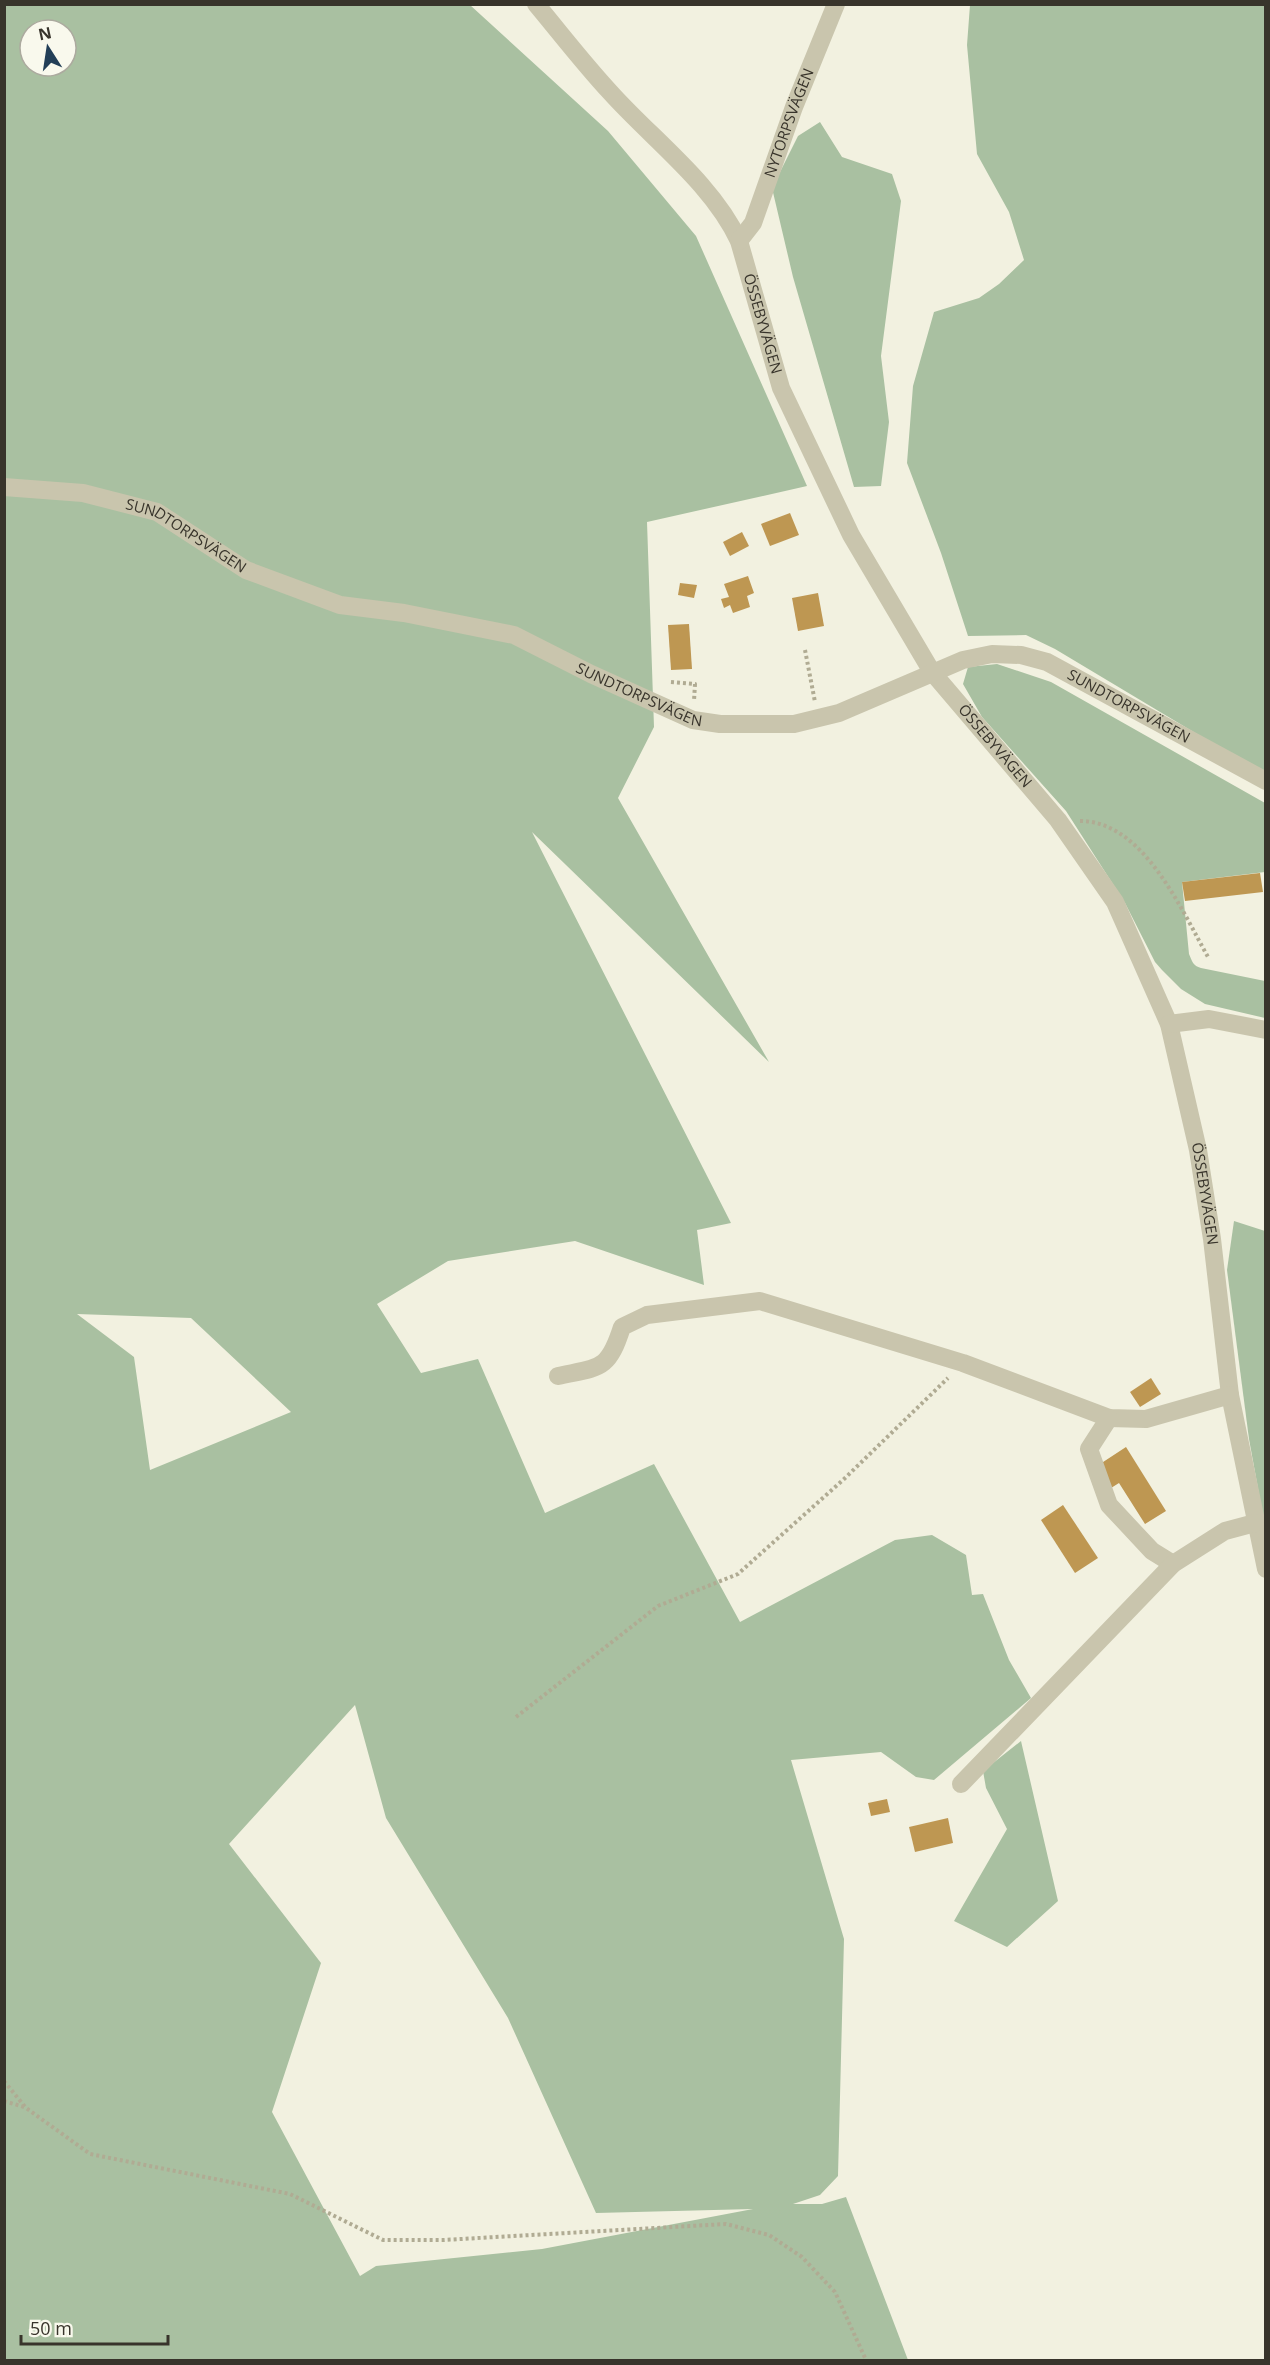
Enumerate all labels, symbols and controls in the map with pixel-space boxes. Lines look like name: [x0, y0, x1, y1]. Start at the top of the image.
north arrow: [18, 18, 78, 78]
text: N: [36, 21, 54, 45]
street label: NYTORPSVÄGEN: [759, 65, 818, 180]
street label: ÖSSEBYVÄGEN: [740, 271, 787, 376]
street label: SUNDTORPSVÄGEN: [124, 493, 251, 577]
street label: SUNDTORPSVÄGEN: [573, 657, 704, 730]
street label: SUNDTORPSVÄGEN: [1064, 664, 1194, 747]
street label: ÖSSEBYVÄGEN: [955, 699, 1037, 791]
street label: ÖSSEBYVÄGEN: [1188, 1140, 1224, 1246]
scale bar: [21, 2308, 168, 2346]
text: 50 m: [30, 2316, 72, 2340]

